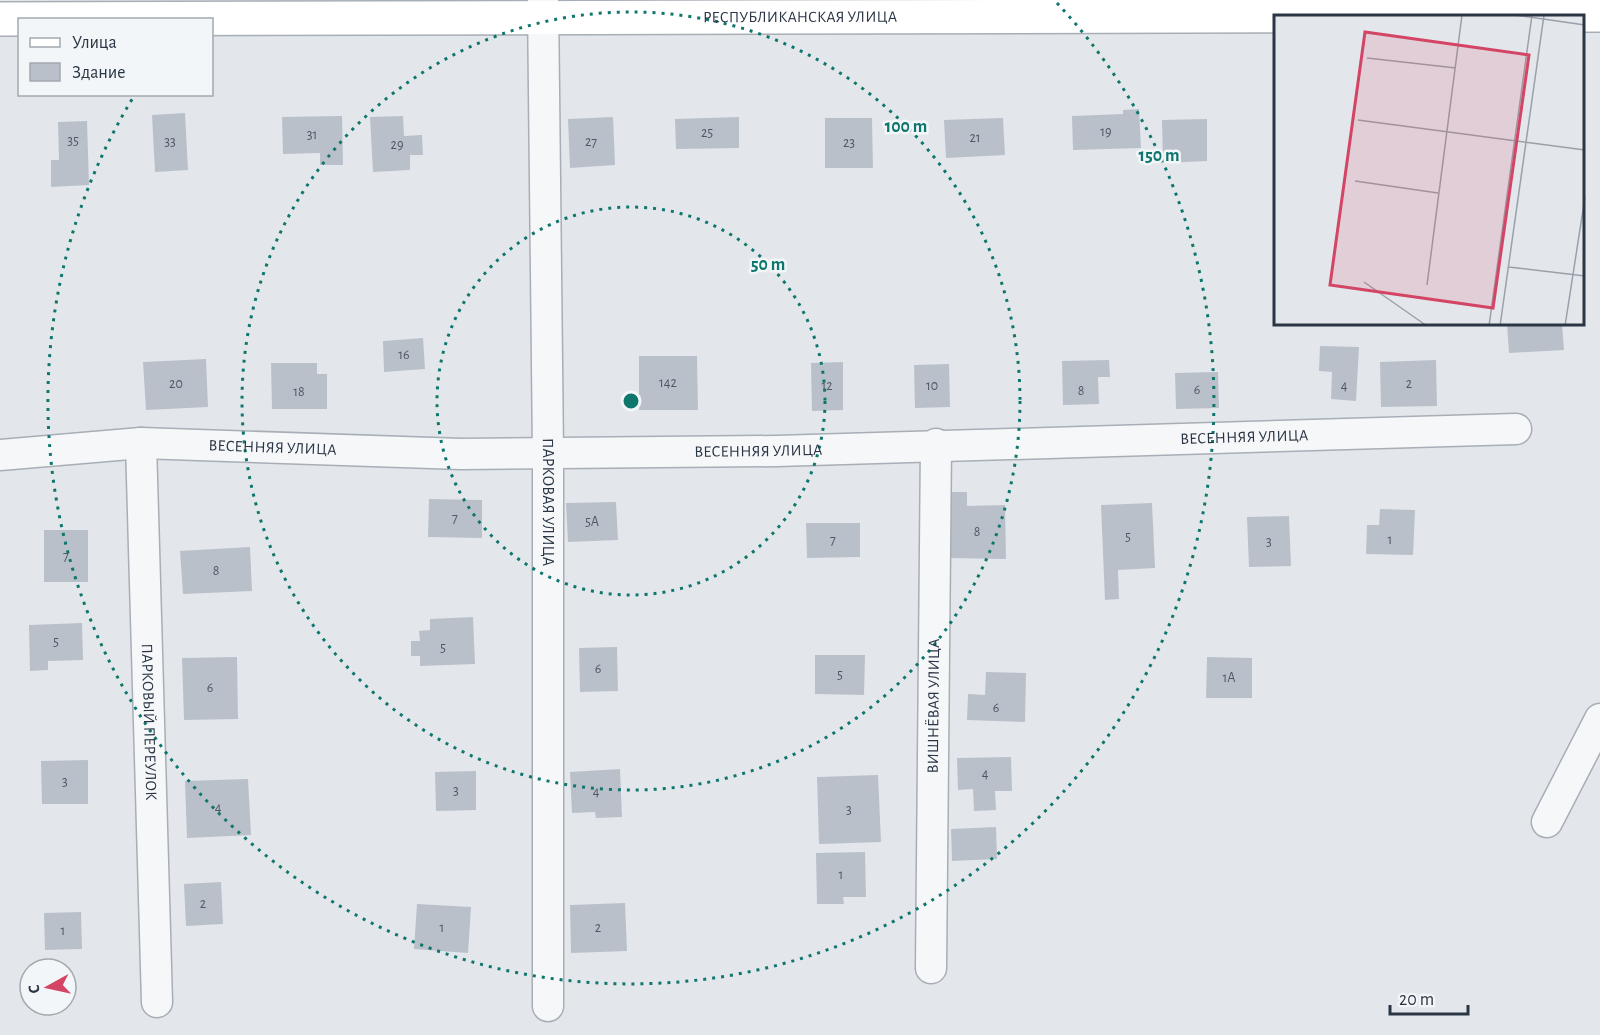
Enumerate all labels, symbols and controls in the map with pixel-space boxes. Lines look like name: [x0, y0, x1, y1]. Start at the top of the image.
street label: РЕСПУБЛИКАНСКАЯ УЛИЦА: [703, 9, 898, 25]
inset map: [1274, 15, 1585, 326]
legend: [18, 18, 213, 96]
text: Улица: [72, 34, 117, 52]
text: Здание: [72, 64, 126, 82]
text: 100 m: [885, 118, 927, 136]
house number: 19: [1100, 125, 1112, 139]
house number: 25: [701, 126, 713, 140]
house number: 31: [307, 128, 317, 142]
house number: 21: [969, 131, 981, 145]
house number: 35: [67, 134, 79, 148]
house number: 33: [164, 135, 176, 149]
house number: 27: [585, 135, 597, 149]
house number: 23: [843, 136, 855, 150]
house number: 29: [391, 138, 403, 152]
text: 150 m: [1139, 147, 1179, 165]
text: 50 m: [751, 256, 785, 274]
house number: 16: [398, 348, 410, 362]
house number: 142: [659, 376, 677, 390]
house number: 20: [169, 377, 183, 391]
house number: 2: [1406, 377, 1412, 391]
house number: 12: [821, 379, 833, 393]
house number: 10: [926, 379, 938, 393]
house number: 4: [1341, 379, 1348, 393]
house number: 6: [1194, 383, 1200, 397]
house number: 8: [1078, 384, 1084, 398]
house number: 18: [293, 385, 305, 399]
centre of rings: [621, 391, 641, 411]
street label: ВЕСЕННЯЯ УЛИЦА: [1180, 427, 1309, 447]
street label: ВЕСЕННЯЯ УЛИЦА: [208, 437, 337, 458]
street label: ПАРКОВАЯ УЛИЦА: [540, 438, 556, 567]
street label: ВЕСЕННЯЯ УЛИЦА: [694, 442, 823, 460]
house number: 7: [452, 511, 458, 525]
house number: 5А: [585, 515, 599, 529]
house number: 8: [974, 525, 980, 539]
house number: 5: [1125, 530, 1131, 544]
house number: 7: [830, 533, 836, 547]
house number: 1: [1388, 533, 1392, 547]
house number: 3: [1266, 535, 1272, 549]
house number: 7: [63, 549, 69, 563]
house number: 8: [213, 564, 219, 578]
house number: 5: [53, 635, 59, 649]
street label: ВИШНЁВАЯ УЛИЦА: [923, 638, 942, 774]
house number: 5: [440, 641, 446, 655]
street label: ПАРКОВЫЙ ПЕРЕУЛОК: [139, 643, 159, 801]
house number: 6: [595, 662, 601, 676]
house number: 5: [837, 668, 843, 682]
house number: 1А: [1222, 671, 1236, 685]
house number: 6: [207, 681, 213, 695]
house number: 6: [993, 701, 999, 715]
house number: 4: [982, 767, 989, 781]
house number: 3: [62, 775, 68, 789]
house number: 3: [453, 784, 459, 798]
house number: 4: [593, 785, 600, 799]
house number: 4: [215, 801, 222, 815]
house number: 3: [846, 803, 852, 817]
house number: 1: [839, 868, 843, 882]
house number: 2: [200, 897, 206, 911]
house number: 1: [440, 921, 444, 935]
house number: 2: [595, 921, 601, 935]
house number: 1: [61, 924, 65, 938]
north arrow: [18, 957, 78, 1017]
scale bar: [1390, 978, 1468, 1016]
text: С: [26, 983, 43, 994]
text: 20 m: [1399, 991, 1434, 1009]

